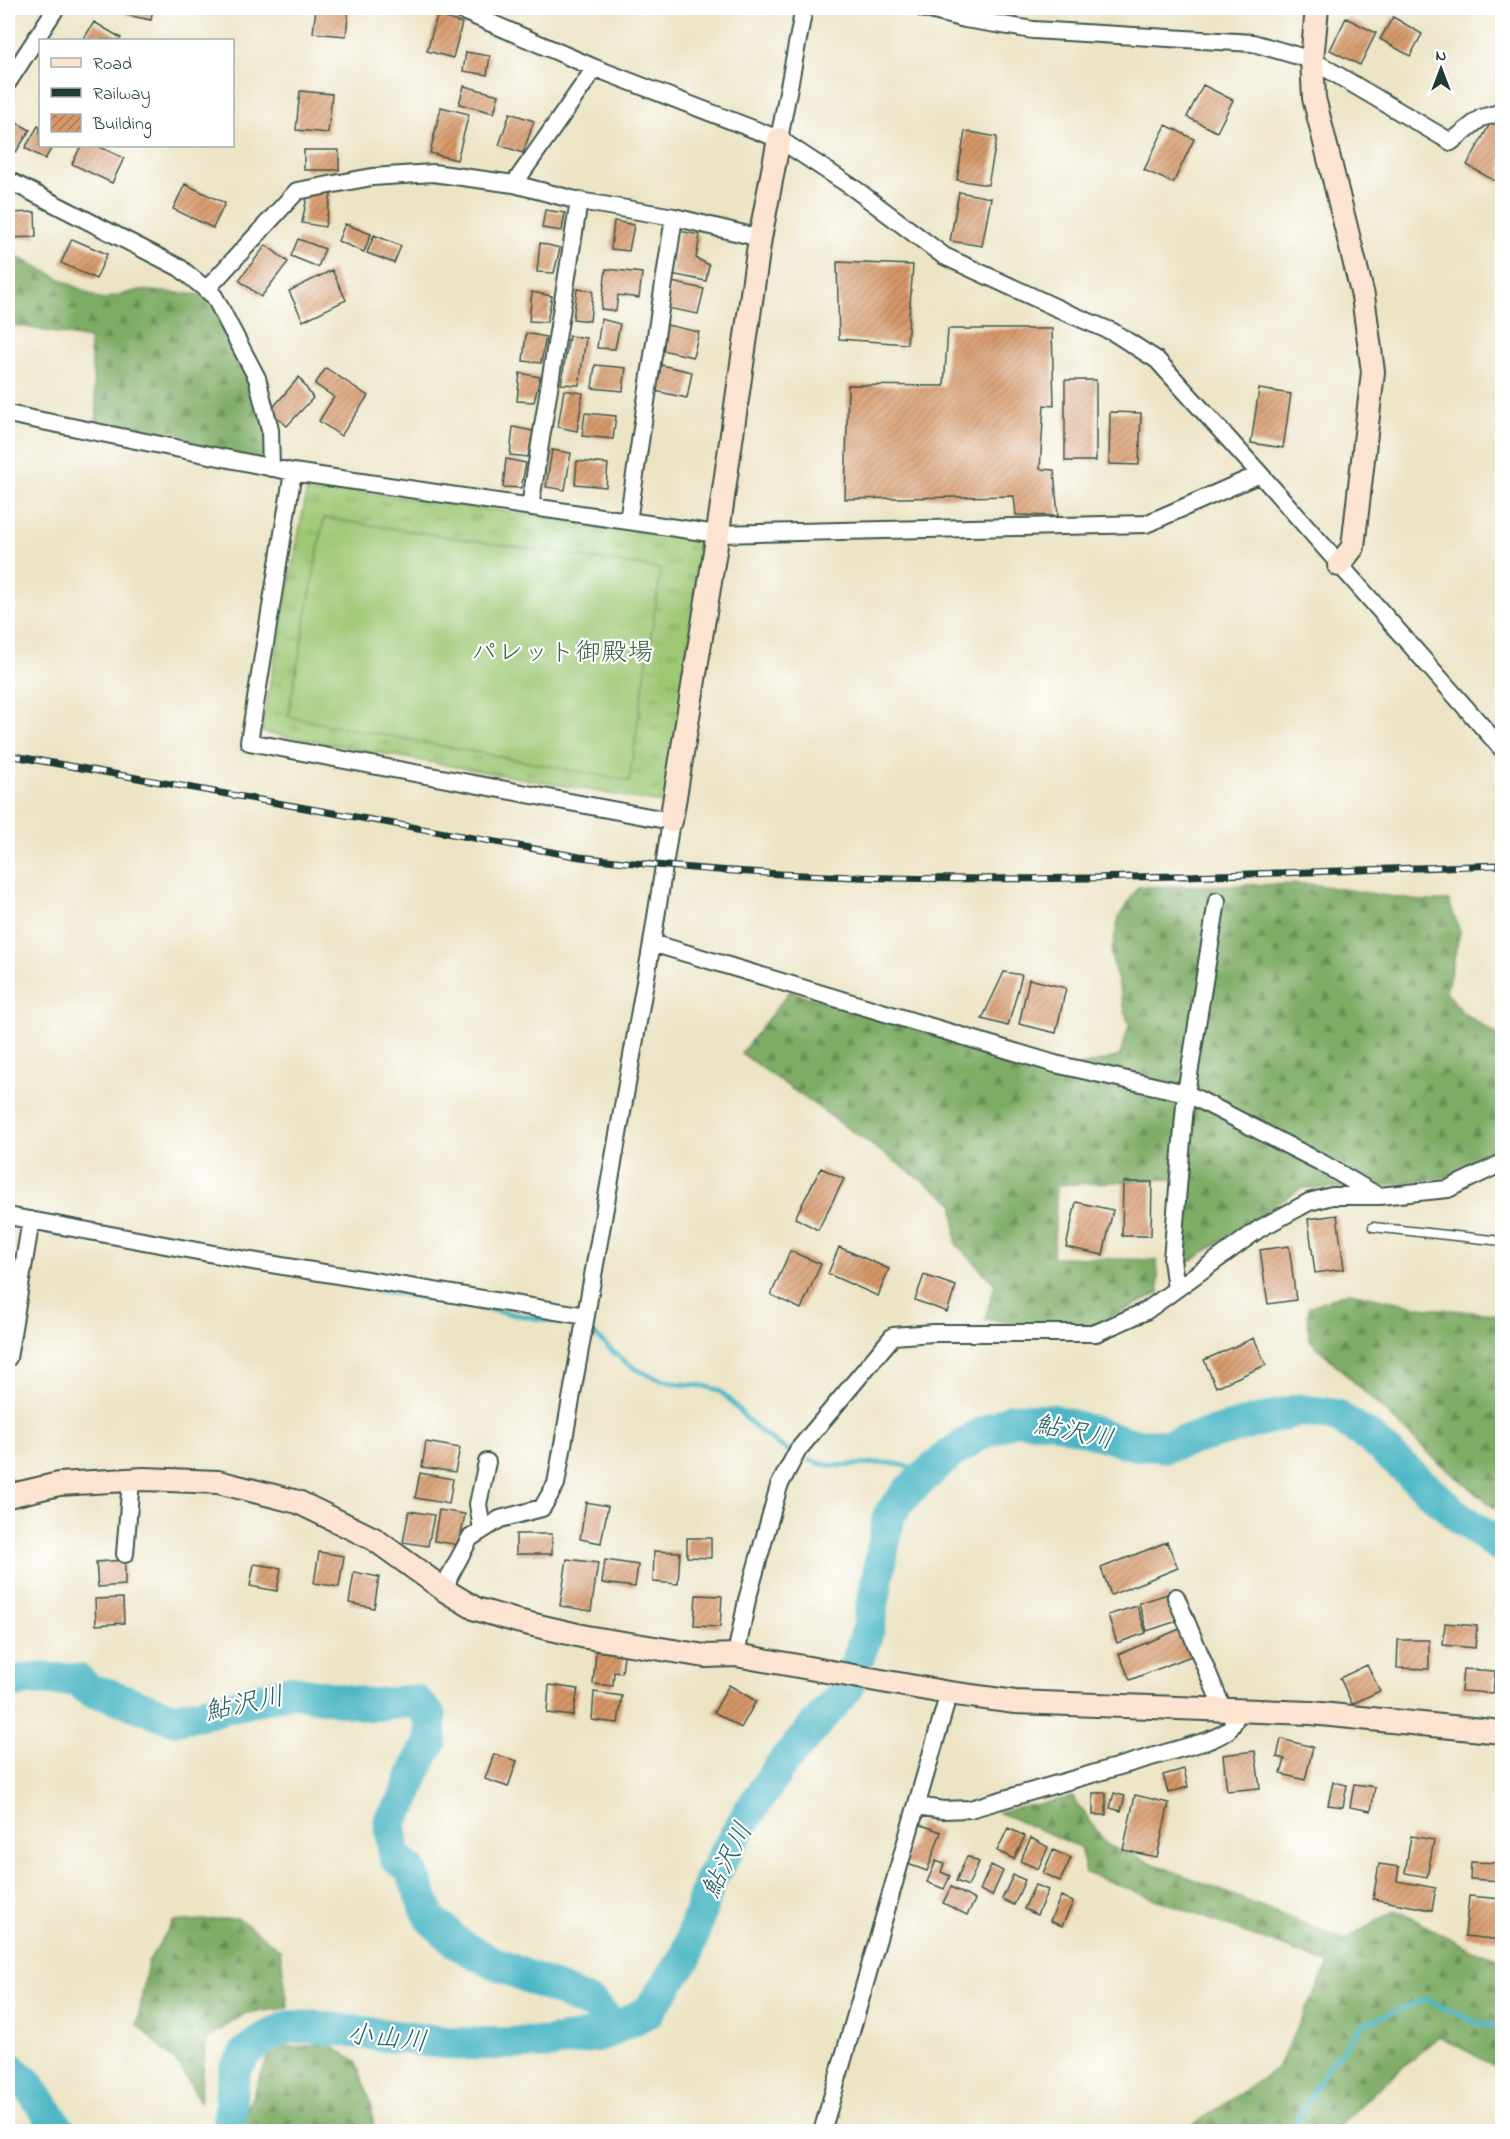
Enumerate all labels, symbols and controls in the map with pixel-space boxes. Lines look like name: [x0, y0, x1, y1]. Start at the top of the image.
legend: [39, 39, 234, 147]
north arrow: [1411, 39, 1471, 99]
text: N: [1436, 44, 1447, 68]
text: Road: [93, 52, 132, 78]
text: Railway: [93, 82, 150, 108]
text: Building: [92, 112, 152, 139]
park label: パレット御殿場: [471, 635, 653, 673]
water label: 鮎沢川: [1030, 1406, 1117, 1461]
water label: 鮎沢川: [201, 1678, 288, 1733]
water label: 鮎沢川: [692, 1816, 764, 1906]
water label: 小山川: [344, 2016, 429, 2063]

